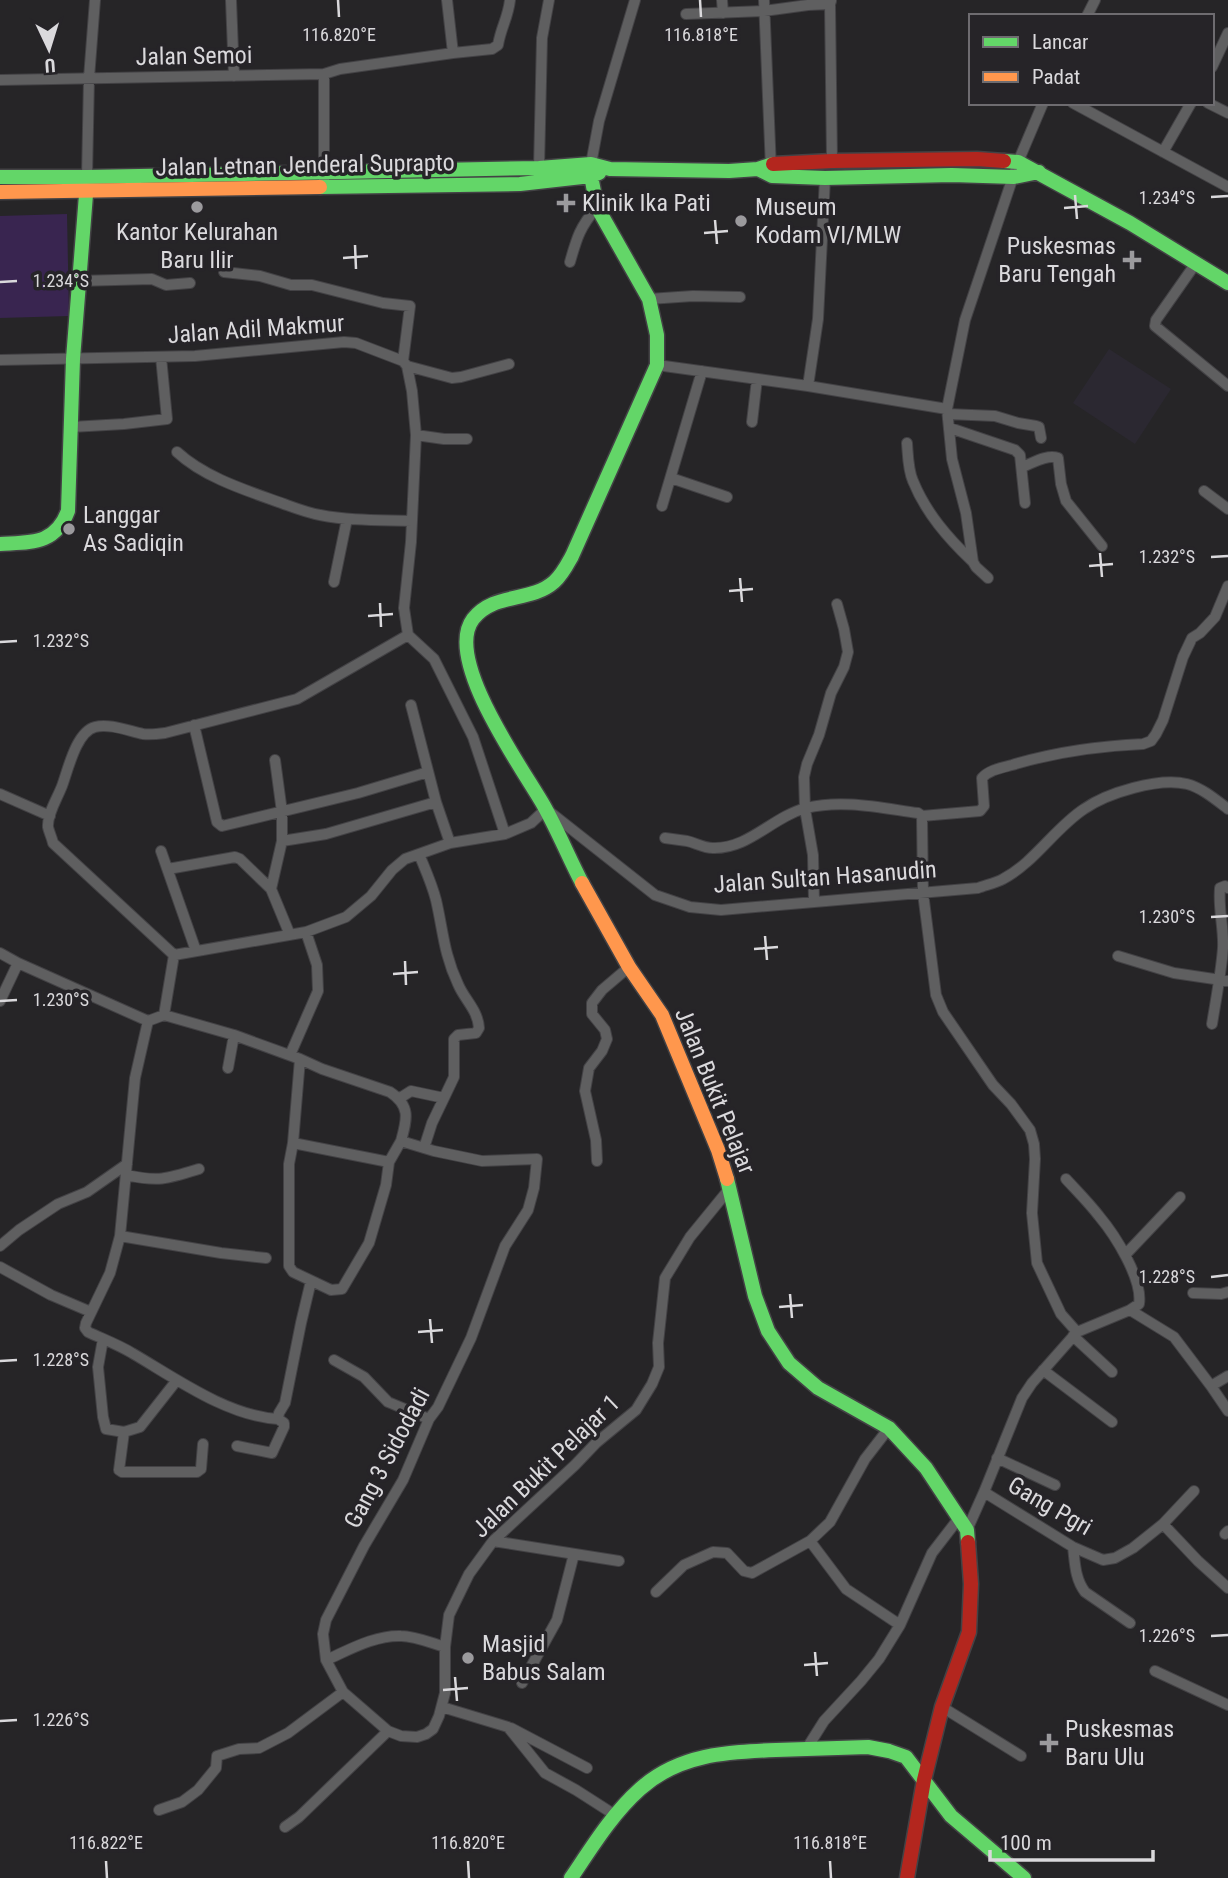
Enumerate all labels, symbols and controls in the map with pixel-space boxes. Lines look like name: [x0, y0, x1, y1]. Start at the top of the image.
north arrow: [14, 14, 84, 84]
legend: [969, 14, 1214, 105]
text: 116.820°E: [302, 24, 376, 45]
text: 116.818°E: [664, 24, 738, 45]
text: Lancar: [1032, 30, 1088, 54]
street label: Jalan Semoi: [135, 41, 253, 71]
text: U: [44, 54, 56, 77]
text: Padat: [1032, 65, 1080, 89]
street label: Jalan Letnan Jenderal Suprapto: [155, 148, 455, 182]
text: 1.234°S: [1139, 187, 1195, 208]
place label: Klinik Ika Pati: [582, 189, 711, 217]
marker: Klinik Ika Pati: [556, 193, 576, 213]
place label: Museum Kodam VI/MLW: [755, 193, 901, 249]
marker: Kantor Kelurahan Baru Ilir: [189, 199, 205, 215]
marker: Museum Kodam VI/MLW: [733, 213, 749, 229]
place label: Kantor Kelurahan Baru Ilir: [116, 218, 278, 274]
place label: Puskesmas Baru Tengah: [998, 232, 1116, 288]
marker: Puskesmas Baru Tengah: [1122, 250, 1142, 270]
text: 1.234°S: [33, 270, 89, 291]
street label: Jalan Adil Makmur: [167, 309, 345, 349]
place label: Langgar As Sadiqin: [83, 501, 184, 557]
marker: Langgar As Sadiqin: [61, 521, 77, 537]
text: 1.232°S: [1139, 546, 1195, 567]
text: 1.232°S: [33, 630, 89, 651]
street label: Jalan Sultan Hasanudin: [712, 855, 938, 899]
text: 1.230°S: [1139, 906, 1195, 927]
text: 1.230°S: [33, 989, 89, 1010]
street label: Jalan Bukit Pelajar: [669, 1004, 761, 1178]
text: 1.228°S: [1139, 1266, 1195, 1287]
text: 1.228°S: [33, 1349, 89, 1370]
street label: Gang 3 Sidodadi: [338, 1383, 436, 1533]
street label: Jalan Bukit Pelajar 1: [467, 1389, 625, 1543]
street label: Gang Pgri: [1003, 1471, 1097, 1541]
text: 1.226°S: [1139, 1625, 1195, 1646]
place label: Masjid Babus Salam: [482, 1630, 606, 1686]
marker: Masjid Babus Salam: [460, 1650, 476, 1666]
text: 1.226°S: [33, 1709, 89, 1730]
place label: Puskesmas Baru Ulu: [1065, 1715, 1174, 1771]
marker: Puskesmas Baru Ulu: [1039, 1733, 1059, 1753]
scale bar: [990, 1818, 1153, 1862]
text: 100 m: [1000, 1831, 1052, 1855]
text: 116.822°E: [69, 1832, 143, 1853]
text: 116.820°E: [431, 1832, 505, 1853]
text: 116.818°E: [793, 1832, 867, 1853]

